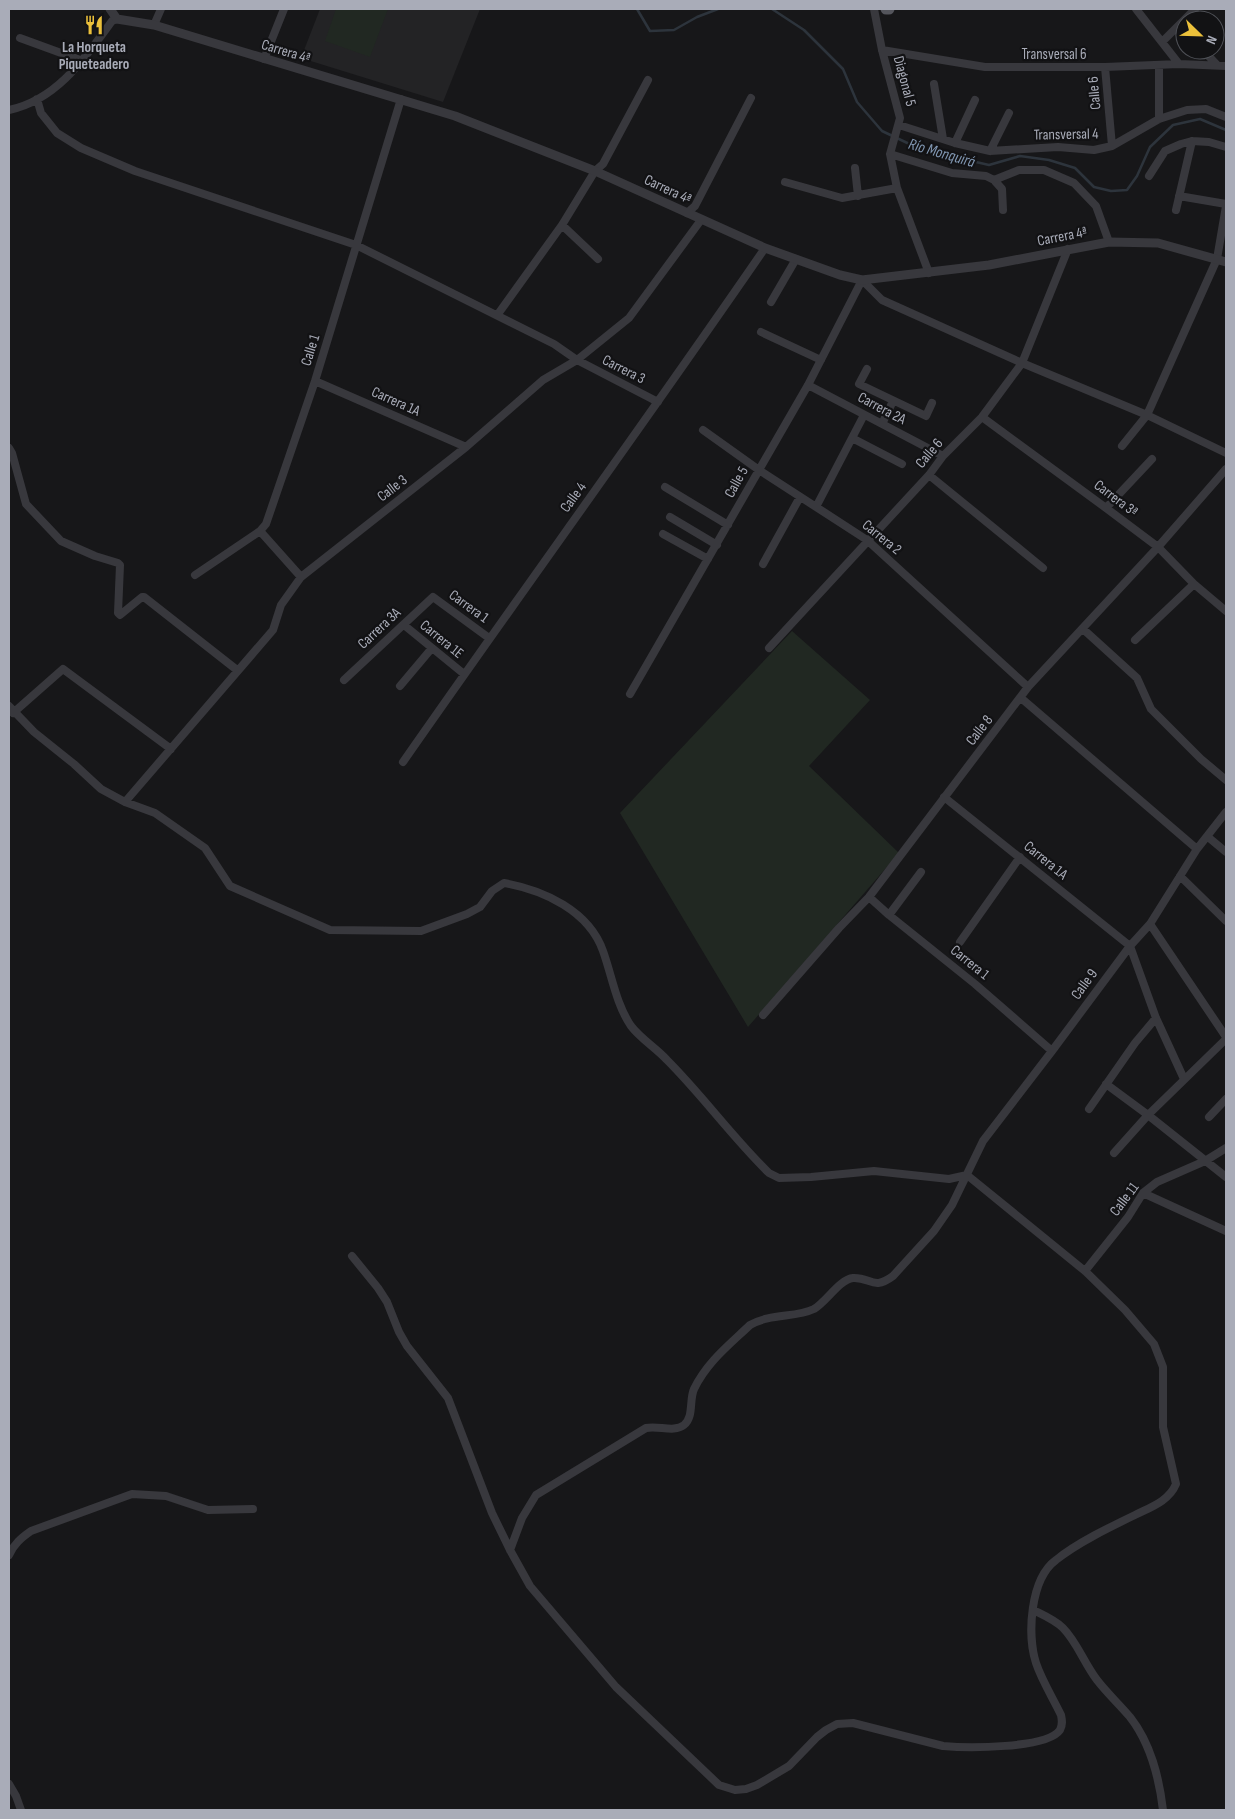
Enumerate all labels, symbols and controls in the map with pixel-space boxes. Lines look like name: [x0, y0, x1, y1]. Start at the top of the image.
north arrow: [1175, 10, 1225, 60]
restaurant icon: La Horqueta Piqueteadero: [83, 14, 105, 36]
text: N: [1202, 33, 1221, 47]
street label: Carrera 4ª: [259, 35, 313, 68]
place label: La Horqueta Piqueteadero: [59, 38, 129, 74]
street label: Transversal 6: [1021, 45, 1087, 64]
street label: Diagonal 5: [889, 54, 920, 108]
street label: Calle 6: [1084, 76, 1105, 110]
street label: Transversal 4: [1033, 124, 1099, 145]
water label: Río Monquirá: [906, 135, 978, 172]
street label: Carrera 4ª: [641, 170, 695, 209]
street label: Carrera 4ª: [1036, 222, 1089, 251]
street label: Calle 1: [297, 331, 324, 368]
street label: Carrera 3: [599, 351, 648, 388]
street label: Carrera 1A: [368, 382, 424, 421]
street label: Carrera 2A: [854, 388, 910, 429]
street label: Calle 6: [911, 434, 947, 472]
street label: Calle 5: [720, 463, 753, 501]
street label: Calle 3: [373, 471, 411, 506]
street label: Carrera 3ª: [1090, 476, 1141, 521]
street label: Calle 4: [556, 478, 591, 516]
street label: Carrera 2: [858, 516, 905, 559]
street label: Carrera 1: [445, 586, 493, 628]
street label: Carrera 3A: [354, 603, 405, 653]
street label: Carrera 1E: [416, 616, 467, 663]
street label: Calle 8: [962, 711, 997, 749]
street label: Carrera 1A: [1020, 837, 1072, 884]
street label: Carrera 1: [946, 941, 994, 984]
street label: Calle 9: [1067, 965, 1102, 1003]
street label: Calle 11: [1106, 1178, 1144, 1220]

